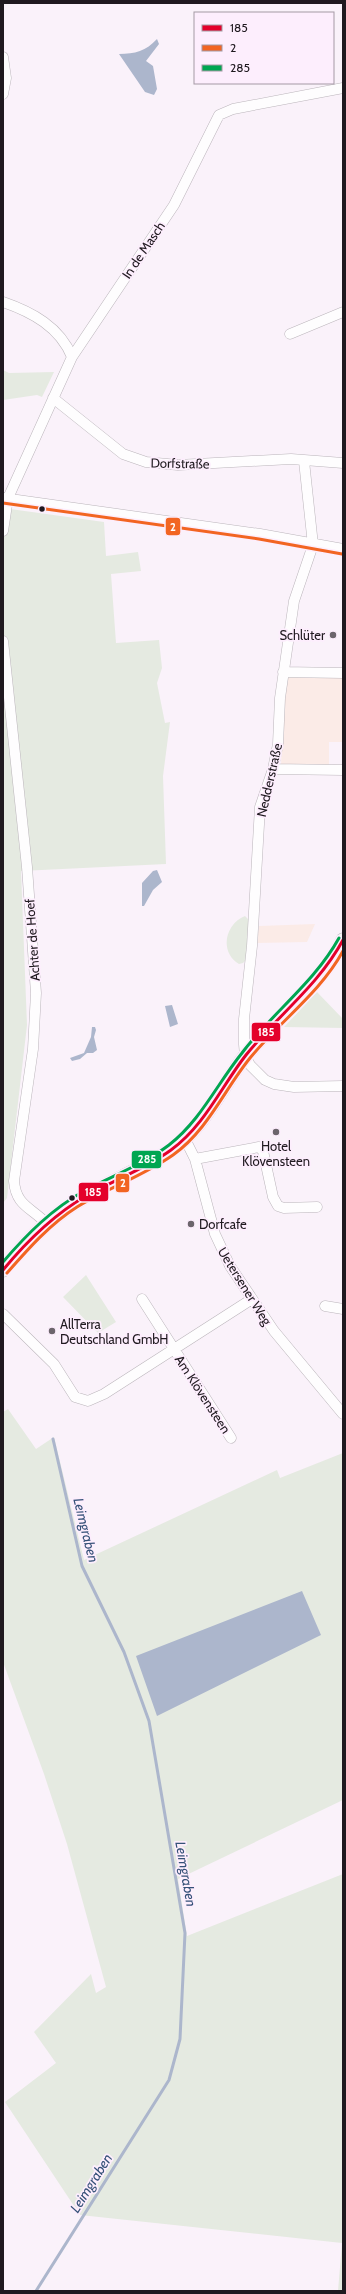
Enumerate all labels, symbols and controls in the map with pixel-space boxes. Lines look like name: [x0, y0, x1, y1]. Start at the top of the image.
legend: [194, 12, 334, 84]
text: 185: [230, 20, 248, 35]
text: 2: [230, 40, 236, 55]
text: 285: [230, 60, 250, 75]
street label: In de Masch: [118, 218, 168, 282]
street label: Dorfstraße: [150, 454, 210, 472]
unlabelled marker: [37, 504, 47, 514]
line badge: 2: [165, 517, 181, 536]
text: 2: [170, 520, 176, 534]
place label: Schlüter: [279, 627, 326, 643]
marker: Schlüter: [328, 630, 338, 640]
street label: Nedderstraße: [253, 741, 285, 818]
street label: Achter de Hoef: [21, 898, 43, 982]
line badge: 185: [251, 1022, 281, 1042]
text: 185: [258, 1025, 274, 1039]
marker: Hotel Klövensteen: [271, 1127, 281, 1137]
place label: Hotel Klövensteen: [242, 1138, 310, 1169]
line badge: 285: [131, 1150, 162, 1169]
text: 285: [138, 1152, 156, 1166]
line badge: 2: [115, 1173, 130, 1193]
text: 2: [120, 1176, 126, 1190]
line badge: 185: [78, 1182, 109, 1202]
text: 185: [85, 1185, 101, 1199]
unlabelled marker: [67, 1193, 77, 1203]
place label: Dorfcafe: [199, 1216, 247, 1232]
marker: Dorfcafe: [186, 1219, 196, 1229]
street label: Uetersener Weg: [215, 1244, 276, 1328]
place label: AllTerra Deutschland GmbH: [60, 1316, 168, 1347]
marker: AllTerra Deutschland GmbH: [47, 1326, 57, 1336]
street label: Am Klövensteen: [172, 1352, 234, 1436]
water label: Leimgraben: [69, 1496, 103, 1564]
water label: Leimgraben: [171, 1840, 201, 1908]
water label: Leimgraben: [66, 2150, 116, 2216]

